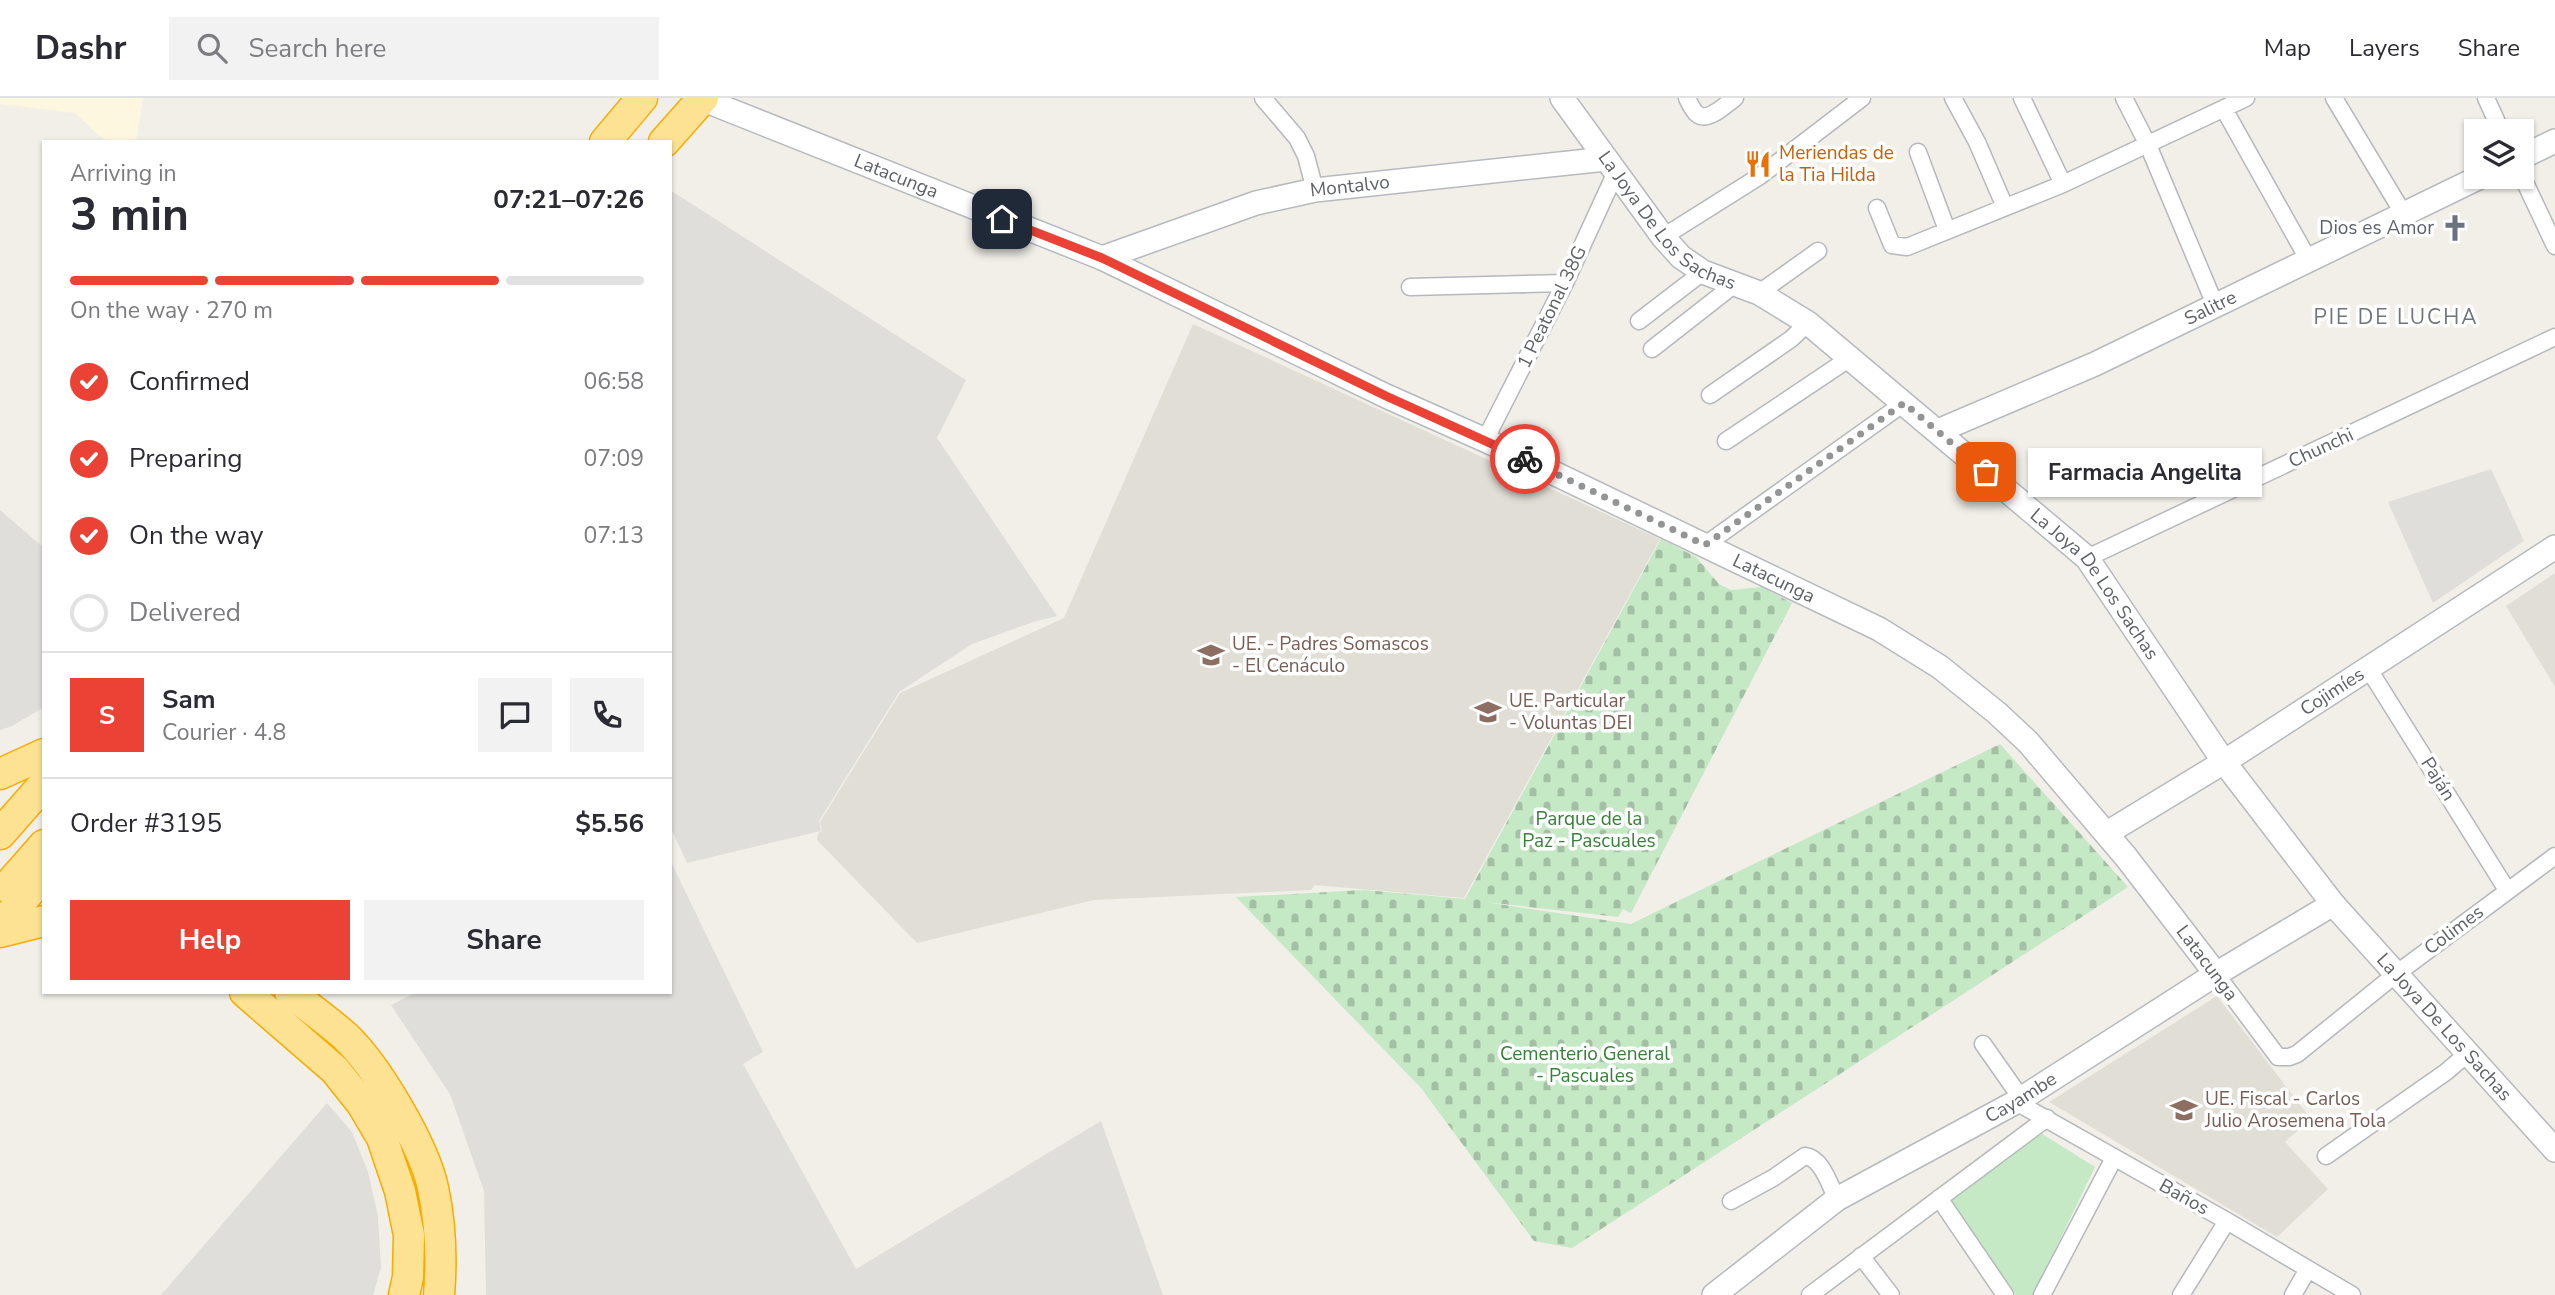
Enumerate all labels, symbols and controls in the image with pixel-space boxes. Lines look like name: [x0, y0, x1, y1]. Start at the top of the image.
search box: [169, 17, 659, 80]
text: Dashr: [35, 26, 127, 71]
icon: search: [193, 29, 231, 67]
text: Search here: [249, 31, 386, 66]
text: Map: [2264, 32, 2311, 64]
text: Layers: [2349, 32, 2420, 64]
text: Share: [2458, 32, 2520, 64]
map controls: [2464, 119, 2534, 189]
button: layers: [2464, 119, 2534, 189]
place label: Meriendas de la Tia Hilda: [1779, 140, 1894, 188]
street label: La Joya De Los Sachas: [1592, 146, 1740, 296]
street label: Latacunga: [850, 148, 942, 205]
restaurant icon: Meriendas de la Tia Hilda: [1743, 149, 1773, 179]
text: Arriving in: [70, 158, 177, 189]
street label: Montalvo: [1309, 169, 1391, 203]
text: 07:21–07:26: [493, 182, 644, 217]
text: 3 min: [70, 183, 189, 246]
pin: [972, 189, 1032, 249]
icon: home: [983, 200, 1021, 238]
church icon: Dios es Amor: [2440, 213, 2470, 243]
place label: Dios es Amor: [2319, 215, 2434, 241]
street label: 1 Peatonal 38G: [1511, 241, 1593, 373]
street label: Salitre: [2180, 284, 2241, 332]
text: On the way · 270 m: [70, 295, 273, 326]
district label: PIE DE LUCHA: [2313, 303, 2479, 331]
icon: check: [70, 363, 108, 401]
text: Confirmed: [129, 364, 250, 399]
text: 06:58: [584, 366, 644, 397]
street label: Chunchi: [2284, 422, 2358, 474]
courier: [1490, 424, 1560, 494]
icon: check: [70, 440, 108, 478]
icon: bike: [1506, 440, 1544, 478]
text: Preparing: [129, 441, 242, 476]
pin: [1956, 442, 2016, 502]
text: 07:09: [584, 443, 644, 474]
callout: Farmacia Angelita: [2028, 448, 2262, 496]
icon: bag: [1967, 453, 2005, 491]
text: Farmacia Angelita: [2048, 457, 2242, 488]
street label: La Joya De Los Sachas: [2024, 502, 2165, 665]
icon: check: [70, 517, 108, 555]
text: On the way: [129, 518, 263, 553]
text: 07:13: [584, 520, 644, 551]
street label: Latacunga: [1728, 548, 1819, 609]
text: Delivered: [129, 595, 241, 630]
place label: UE. - Padres Somascos - El Cenáculo: [1232, 631, 1429, 679]
school or university icon: UE. - Padres Somascos - El Cenáculo: [1196, 640, 1226, 670]
street label: Cojimíes: [2295, 661, 2369, 722]
button: chat: [478, 678, 552, 752]
button: phone: [570, 678, 644, 752]
text: Sam: [162, 682, 215, 717]
place label: UE. Particular - Voluntas DEI: [1509, 688, 1632, 736]
school or university icon: UE. Particular - Voluntas DEI: [1473, 697, 1503, 727]
text: S: [99, 698, 115, 733]
text: Courier · 4.8: [162, 717, 286, 748]
street label: Paján: [2415, 752, 2461, 806]
text: Order #3195: [70, 806, 222, 841]
text: $5.56: [575, 806, 644, 841]
park label: Parque de la Paz - Pascuales: [1522, 806, 1656, 854]
street label: Colimes: [2419, 899, 2489, 961]
button: Help: [70, 900, 350, 980]
button: Share: [364, 900, 644, 980]
street label: Latacunga: [2170, 920, 2244, 1006]
street label: La Joya De Los Sachas: [2370, 948, 2518, 1107]
park label: Cementerio General - Pascuales: [1500, 1041, 1670, 1089]
street label: Cayambe: [1980, 1066, 2062, 1129]
place label: UE. Fiscal - Carlos Julio Arosemena Tola: [2204, 1086, 2386, 1134]
school or university icon: UE. Fiscal - Carlos Julio Arosemena Tola: [2169, 1095, 2199, 1125]
street label: Baños: [2154, 1173, 2214, 1221]

